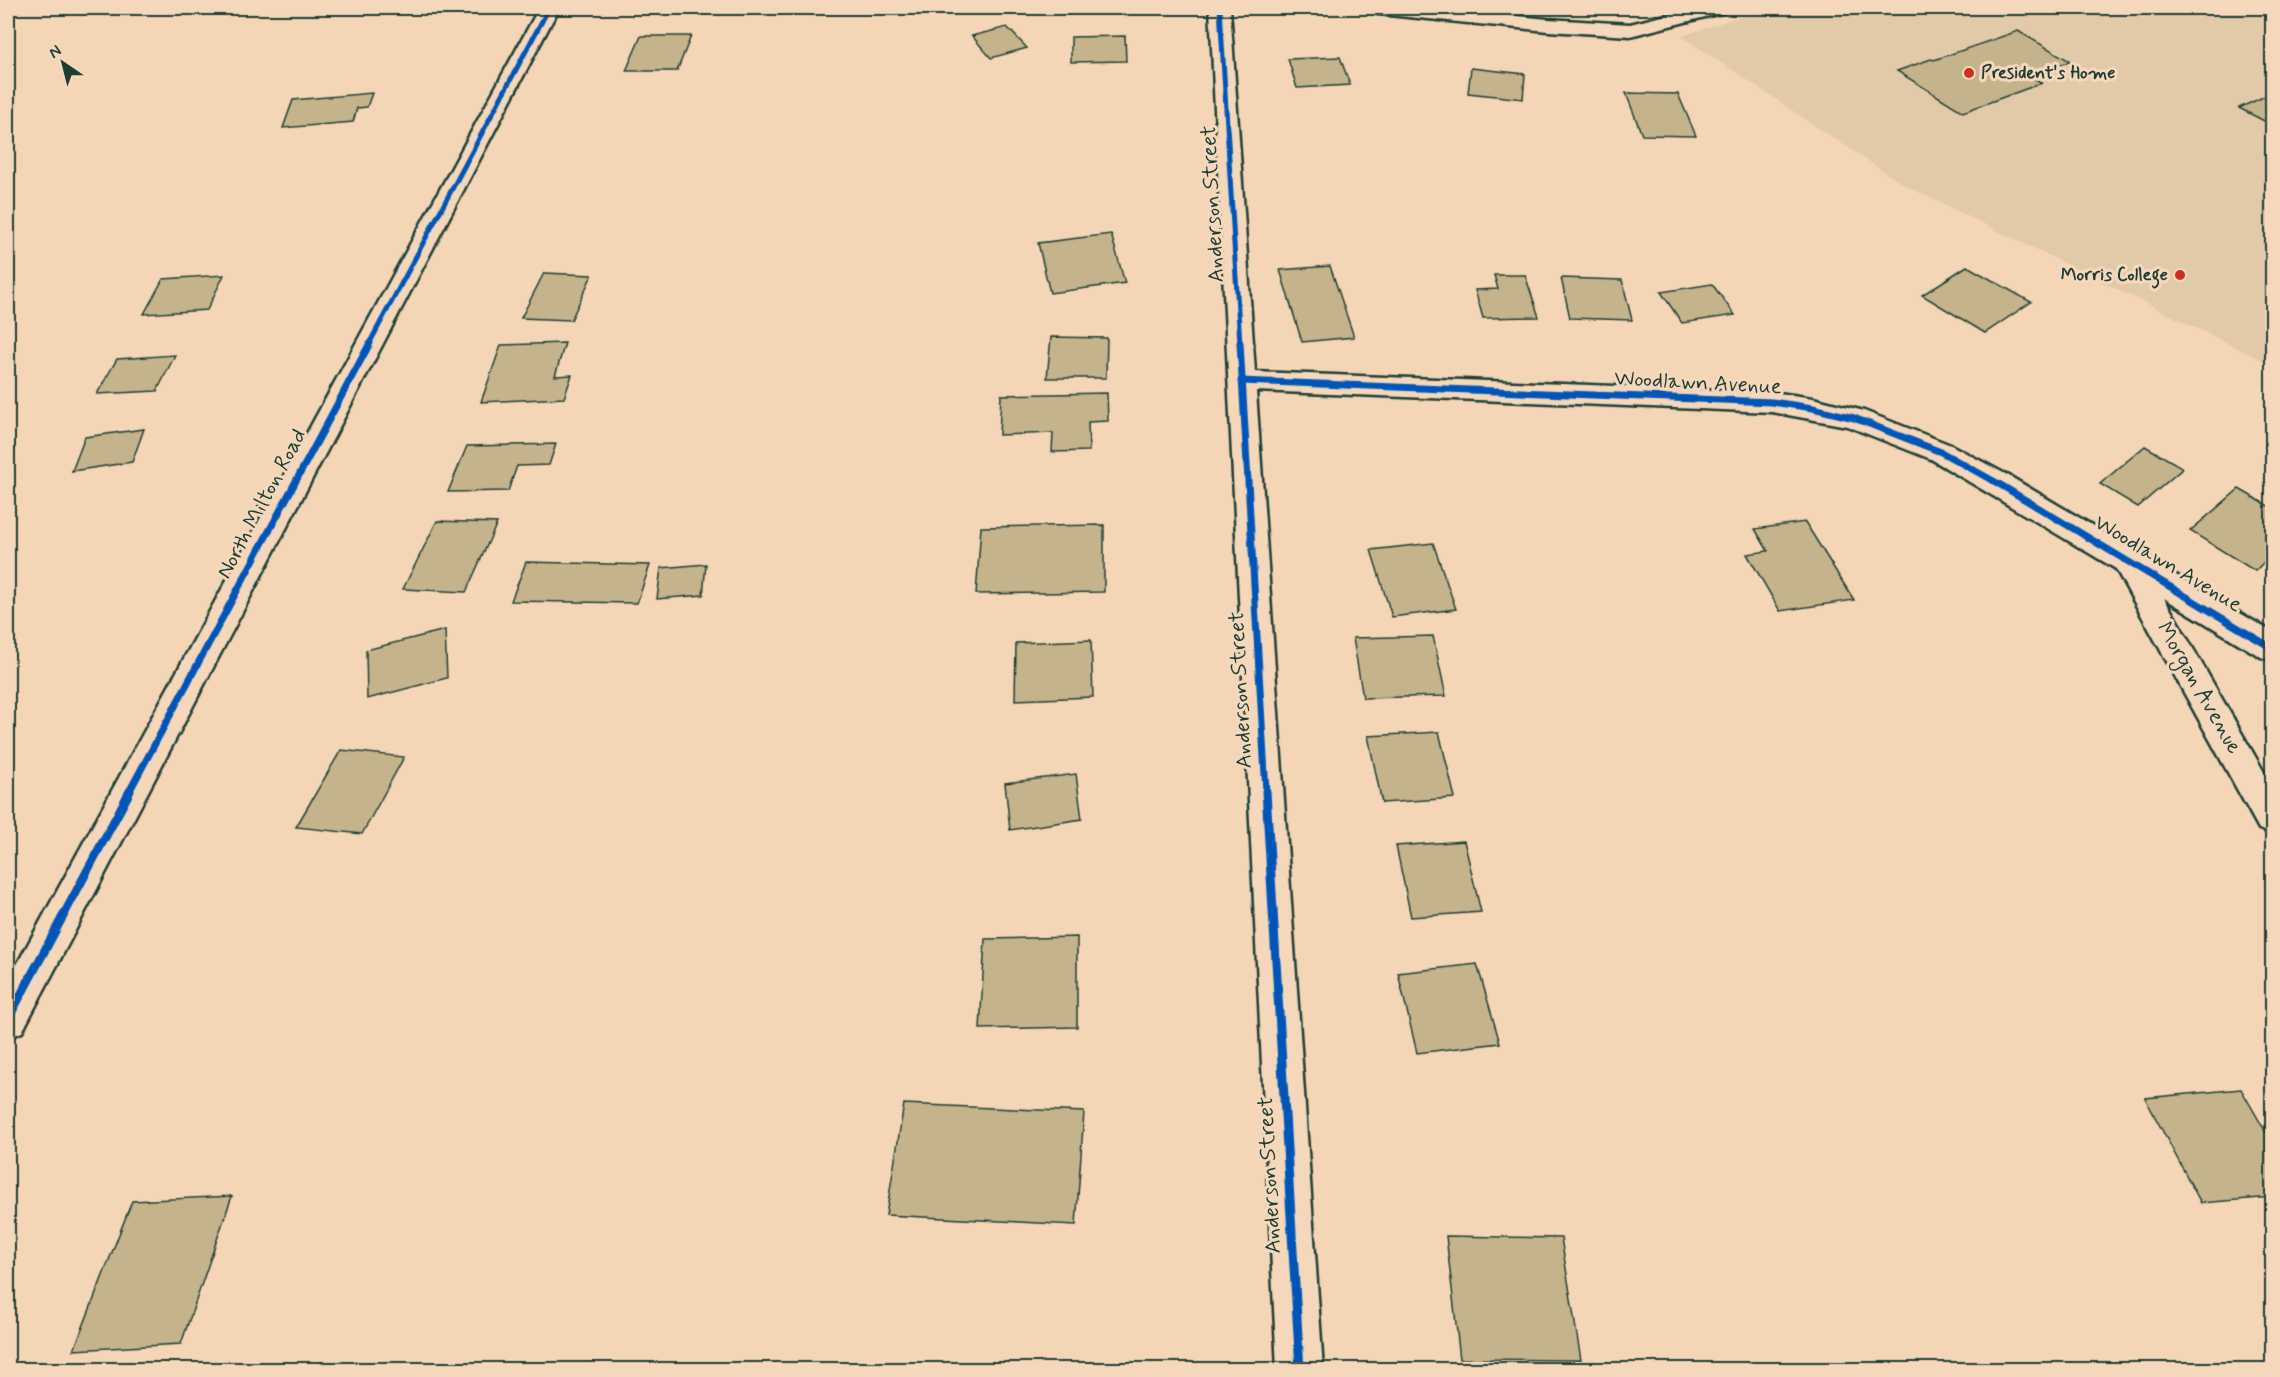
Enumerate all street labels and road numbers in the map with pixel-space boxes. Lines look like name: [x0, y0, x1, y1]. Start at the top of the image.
street label: Anderson Street: [1195, 125, 1231, 283]
street label: Woodlawn Avenue: [1614, 365, 1783, 401]
street label: North Milton Road: [211, 424, 313, 584]
street label: Woodlawn Avenue: [2089, 509, 2247, 619]
street label: Anderson Street: [1223, 611, 1259, 769]
street label: Morgan Avenue: [2147, 617, 2248, 761]
street label: Anderson Street: [1252, 1096, 1288, 1254]

